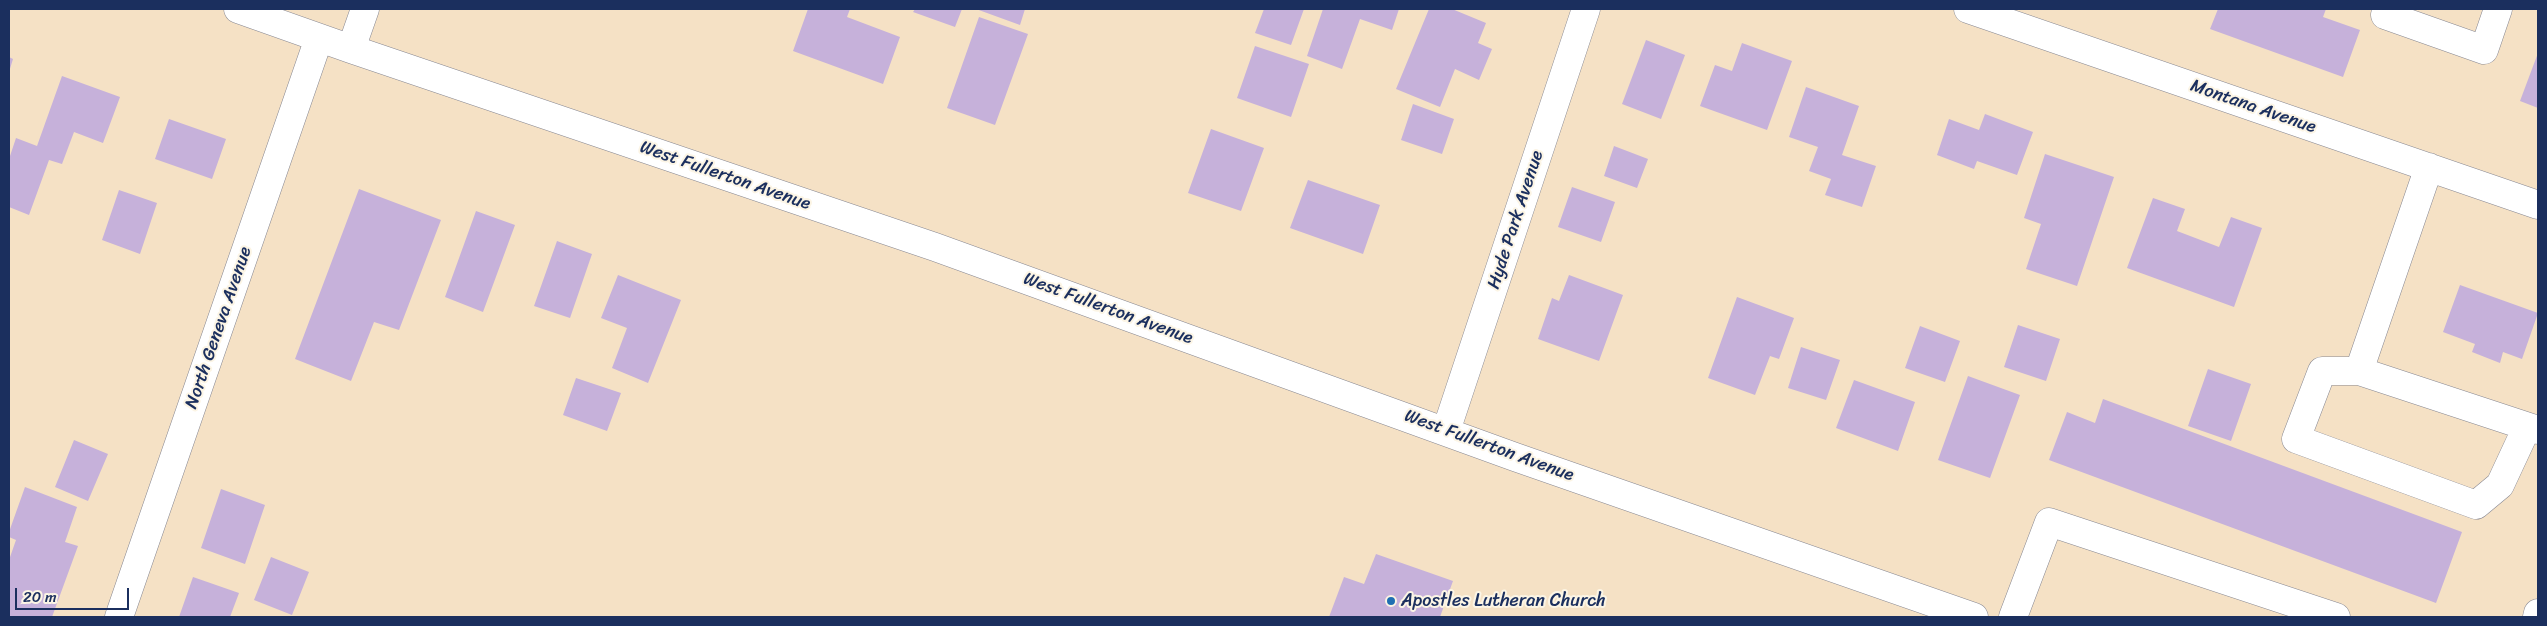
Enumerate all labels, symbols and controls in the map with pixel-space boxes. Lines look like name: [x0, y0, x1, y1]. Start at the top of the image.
street label: Montana Avenue: [2187, 75, 2319, 139]
street label: West Fullerton Avenue: [637, 137, 813, 215]
street label: Hyde Park Avenue: [1483, 148, 1549, 292]
street label: North Geneva Avenue: [181, 244, 257, 412]
street label: West Fullerton Avenue: [1020, 268, 1196, 350]
street label: West Fullerton Avenue: [1401, 405, 1577, 487]
scale bar: [18, 578, 131, 610]
text: 20 m: [23, 584, 57, 610]
place label: Apostles Lutheran Church: [1401, 590, 1606, 612]
marker: Apostles Lutheran Church: [1385, 595, 1397, 607]

